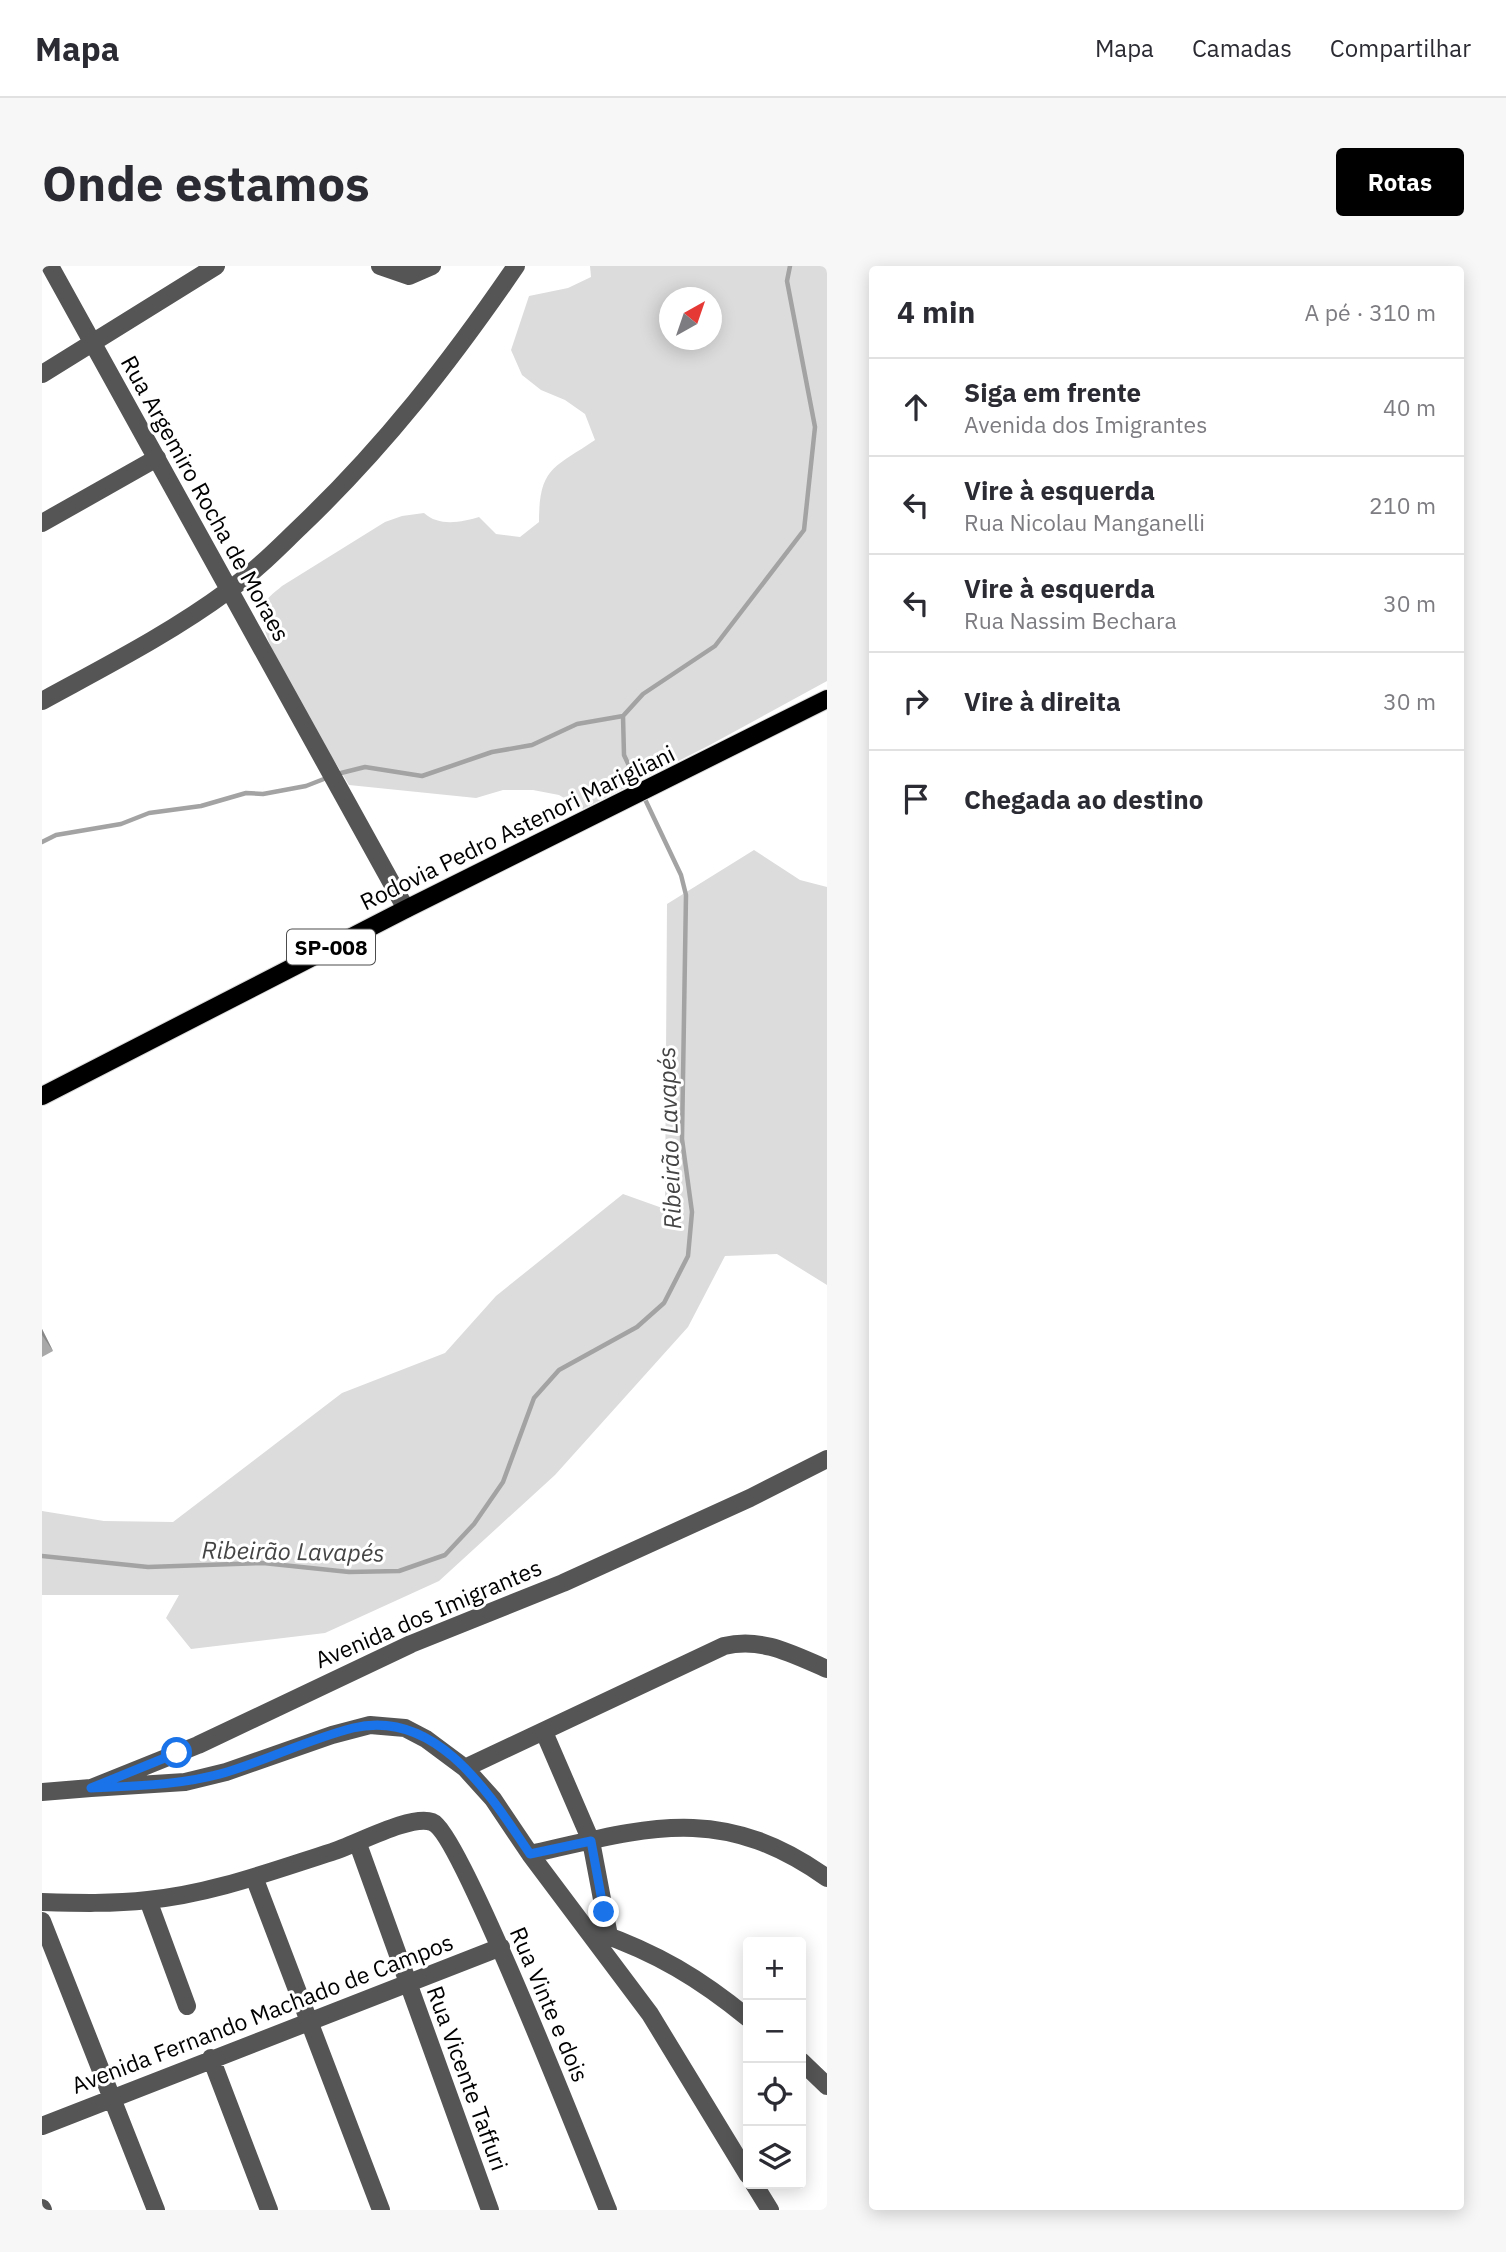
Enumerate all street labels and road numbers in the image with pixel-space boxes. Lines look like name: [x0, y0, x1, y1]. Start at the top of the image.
street label: Rua Argemiro Rocha de Moraes: [115, 350, 297, 646]
street label: Rodovia Pedro Astenori Marigliani: [355, 738, 679, 916]
road number: SP-008: [287, 930, 375, 964]
street label: Avenida dos Imigrantes: [310, 1552, 546, 1674]
street label: Rua Vinte e dois: [504, 1922, 596, 2086]
street label: Avenida Fernando Machado de Campos: [67, 1926, 457, 2100]
street label: Rua Vicente Taffuri: [421, 1982, 515, 2174]

